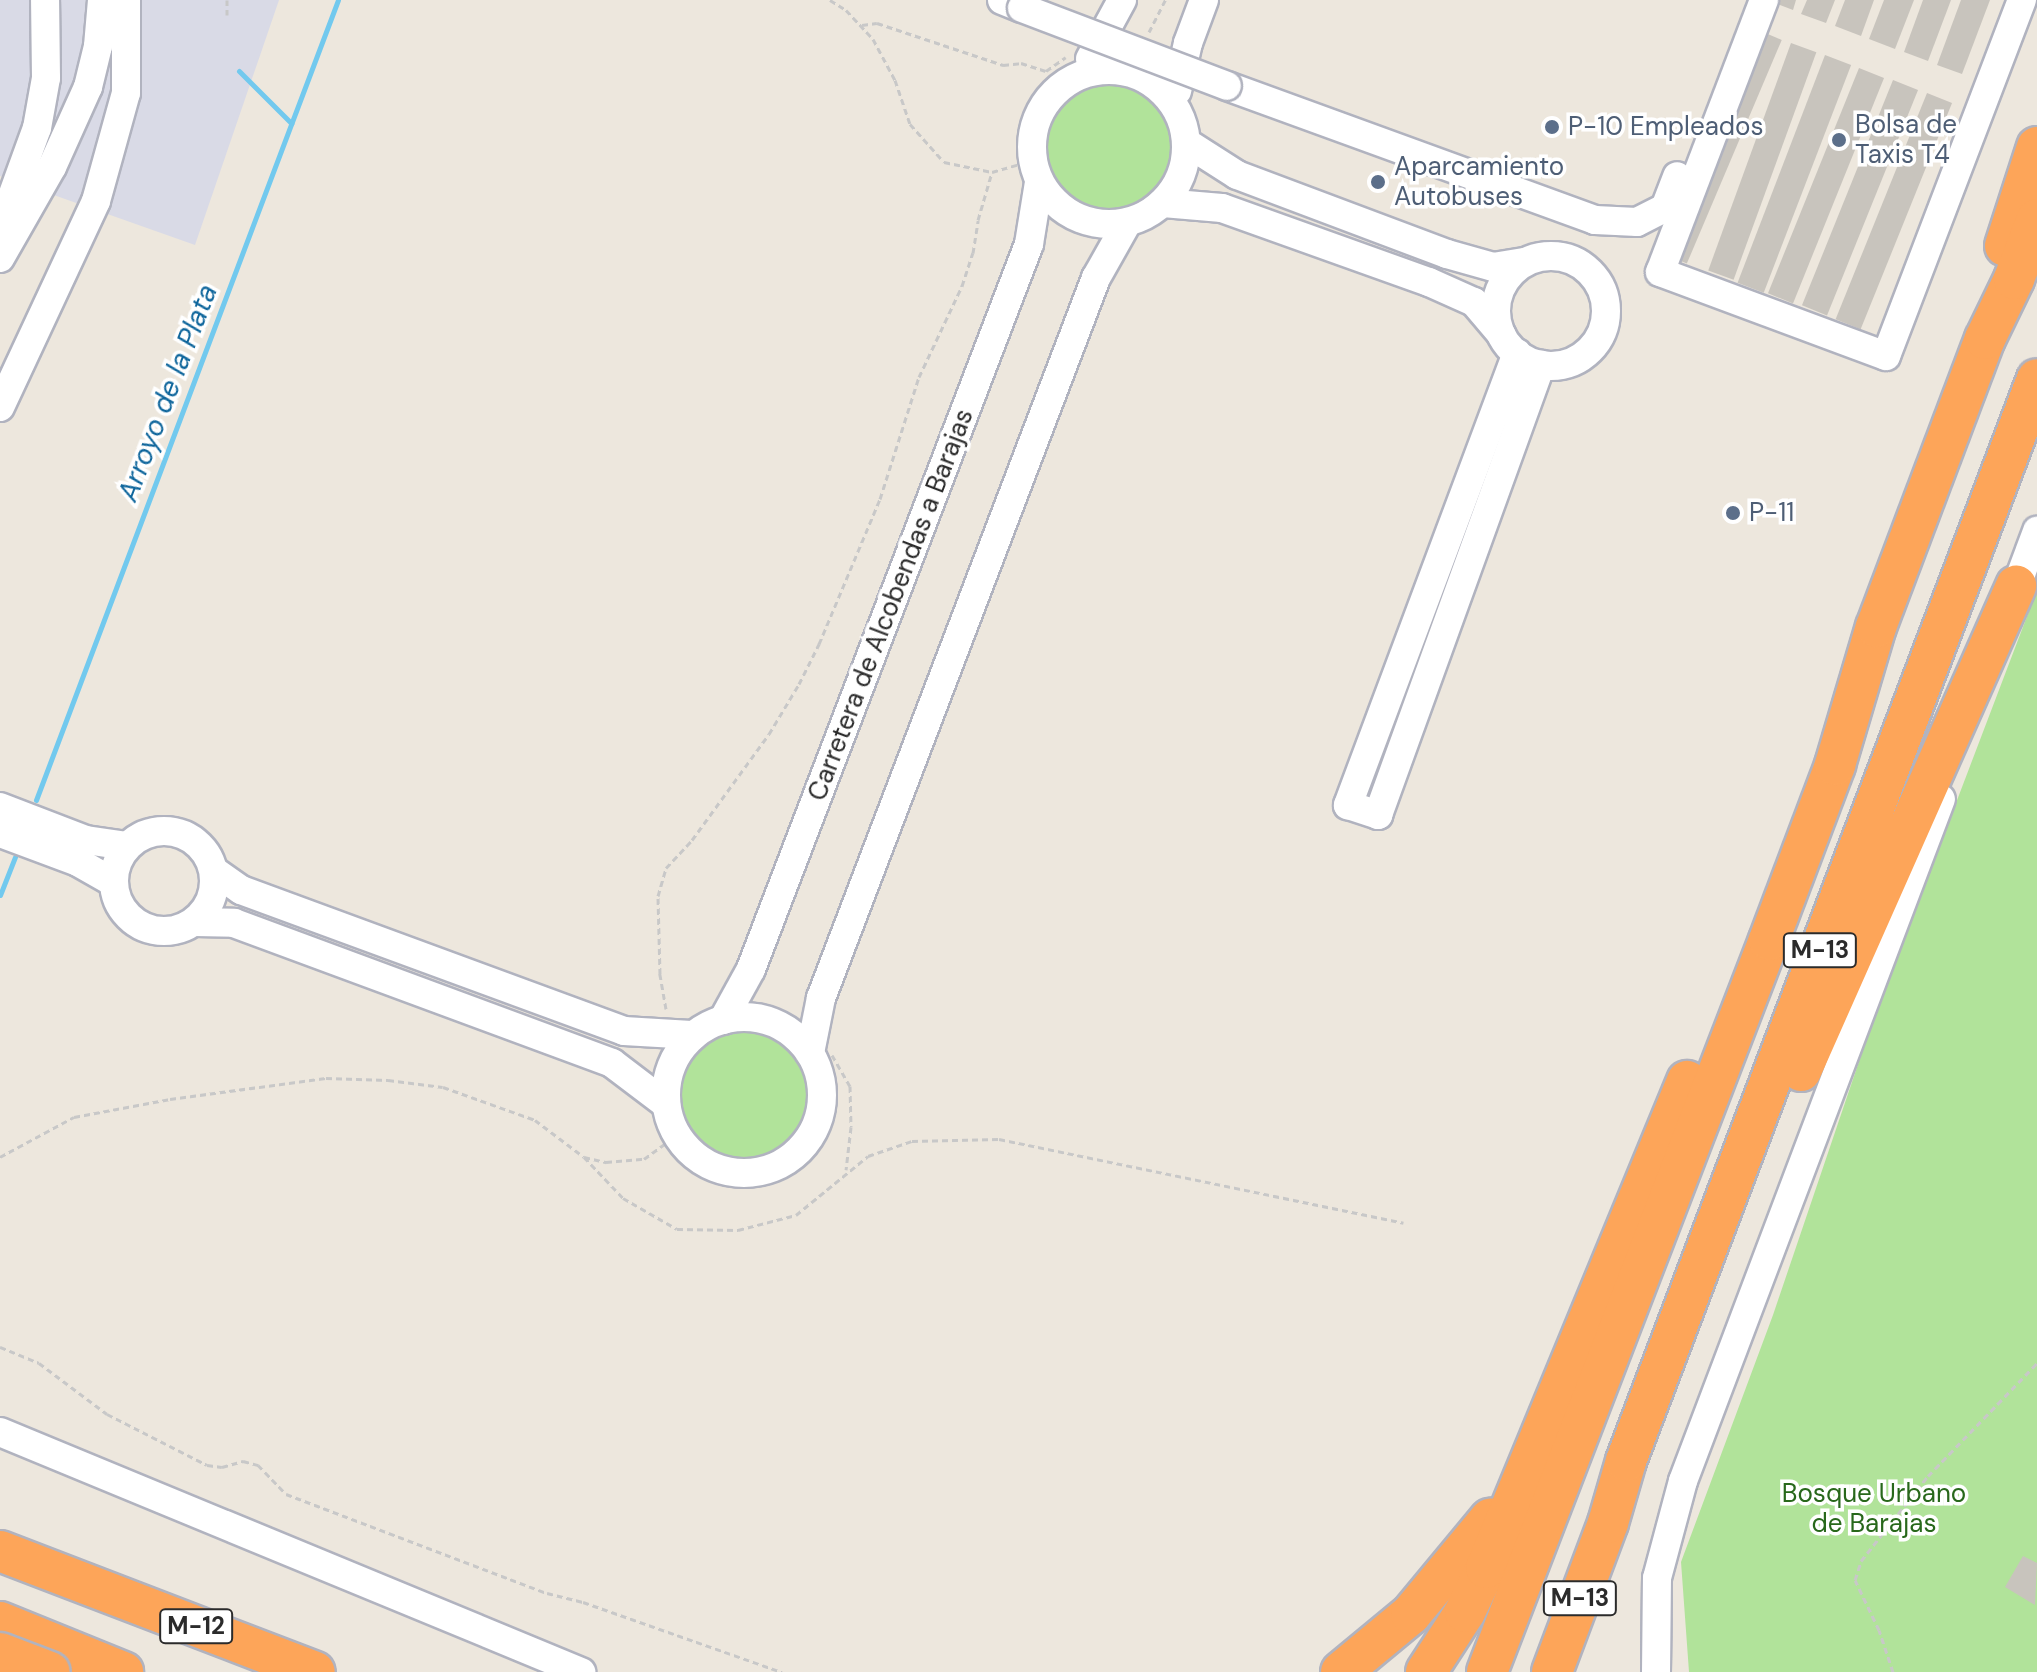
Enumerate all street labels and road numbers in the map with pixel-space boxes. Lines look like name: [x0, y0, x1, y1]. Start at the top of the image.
street label: Carretera de Alcobendas a Barajas: [802, 405, 980, 805]
road number: M-13: [1782, 930, 1858, 970]
road number: M-13: [1542, 1578, 1618, 1618]
road number: M-12: [158, 1606, 234, 1646]

